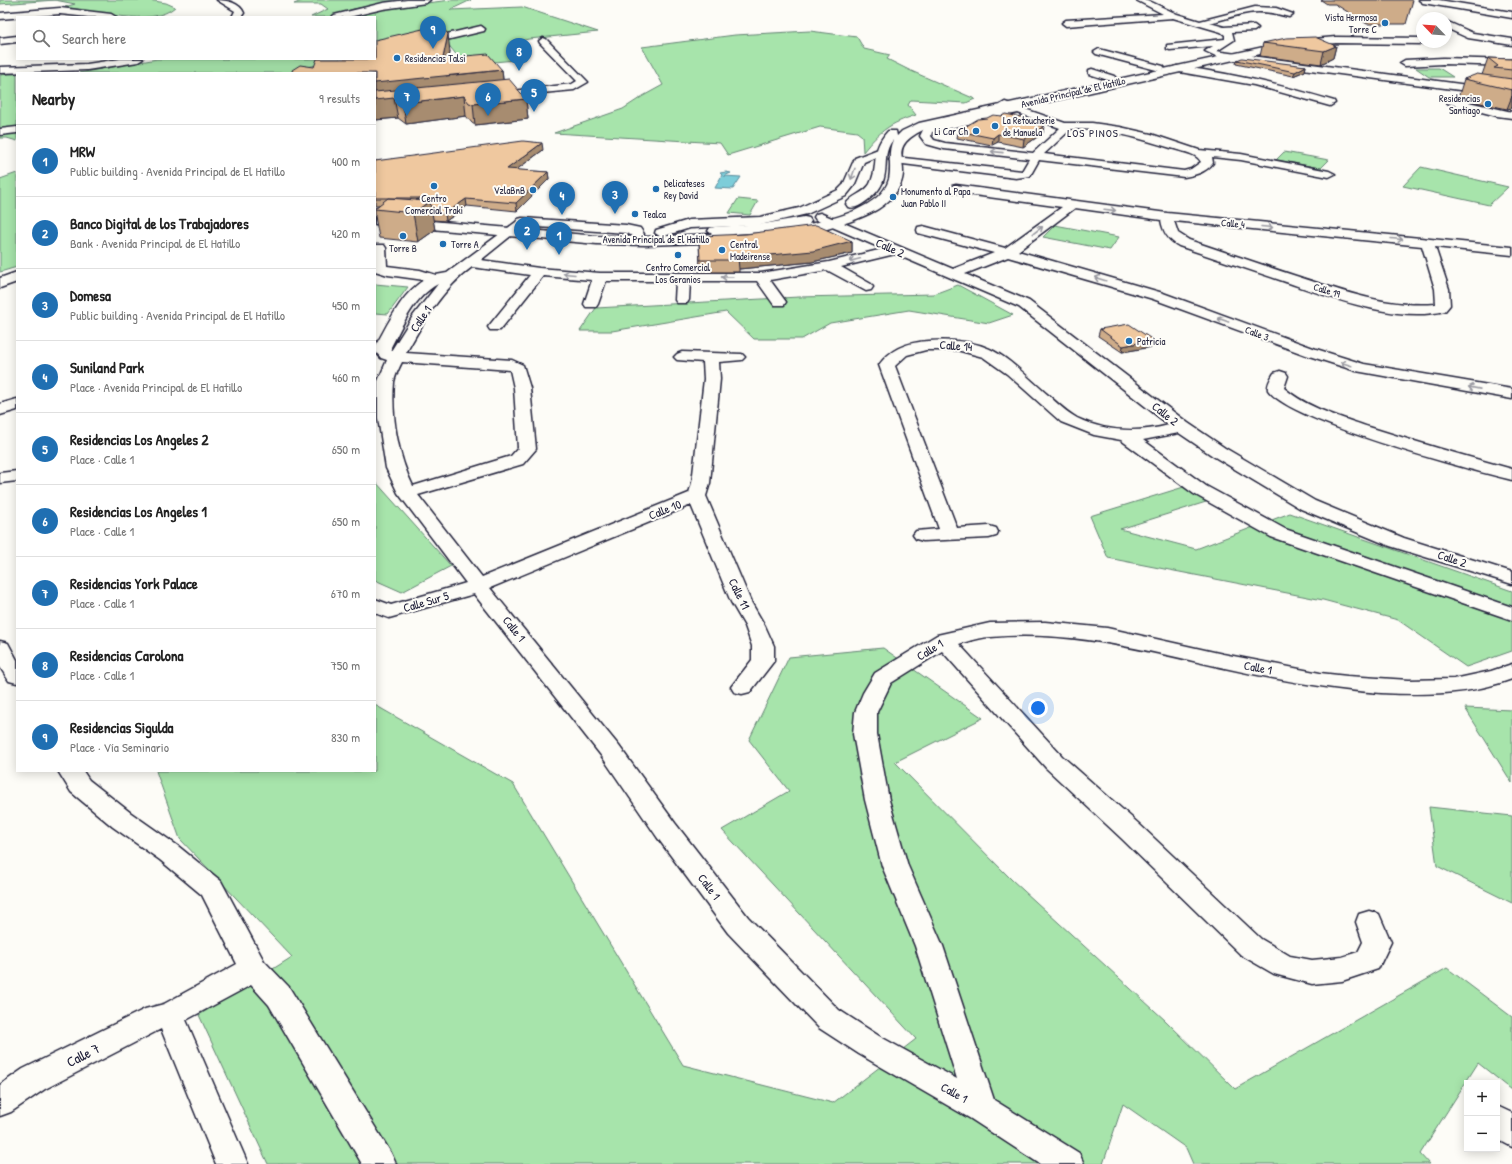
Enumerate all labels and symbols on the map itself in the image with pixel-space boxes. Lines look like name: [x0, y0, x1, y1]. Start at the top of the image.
place label: Vista Hermosa Torre C: [1325, 11, 1378, 36]
north arrow: [1416, 12, 1452, 48]
pin: 9: [420, 16, 446, 49]
marker: Vista Hermosa Torre C: [1380, 18, 1390, 28]
pin: 8: [506, 38, 532, 71]
place label: Residencias Talsi: [405, 52, 466, 65]
marker: Residencias Talsi: [392, 53, 402, 63]
street label: Avenida Principal de El Hatillo: [1020, 74, 1127, 111]
pin: 5: [521, 79, 547, 112]
pin: 7: [394, 83, 420, 116]
pin: 6: [475, 83, 501, 116]
place label: Residencias Santiago: [1439, 92, 1480, 117]
marker: Residencias Santiago: [1483, 99, 1493, 109]
place label: La Retoucherie de Manuela: [1003, 114, 1055, 139]
marker: La Retoucherie de Manuela: [990, 121, 1000, 131]
place label: Li Car Ch: [935, 125, 968, 138]
marker: Li Car Ch: [971, 126, 981, 136]
district label: LOS PINOS: [1067, 126, 1119, 140]
one-way arrow: [991, 148, 1004, 156]
one-way arrow: [849, 167, 856, 180]
place label: Delicateses Rey David: [664, 177, 705, 202]
marker: Centro Comercial Traki: [429, 181, 439, 191]
pin: 3: [602, 181, 628, 214]
pin: 4: [549, 182, 575, 215]
place label: VzlaBnB: [494, 184, 525, 197]
marker: Delicateses Rey David: [651, 184, 661, 194]
marker: VzlaBnB: [528, 185, 538, 195]
place label: Monumento al Papa Juan Pablo II: [901, 185, 970, 210]
place label: Centro Comercial Traki: [405, 192, 463, 217]
marker: Monumento al Papa Juan Pablo II: [888, 192, 898, 202]
one-way arrow: [1103, 206, 1116, 214]
place label: Tealca: [643, 208, 666, 221]
marker: Tealca: [630, 209, 640, 219]
street label: Calle 4: [1221, 216, 1246, 231]
pin: 2: [514, 217, 540, 250]
pin: 1: [546, 222, 572, 255]
one-way arrow: [1260, 223, 1273, 230]
one-way arrow: [1032, 226, 1043, 234]
marker: Torre B: [398, 231, 408, 241]
street label: Avenida Principal de El Hatillo: [603, 233, 709, 246]
street label: Calle 2: [873, 234, 908, 261]
one-way arrow: [1390, 235, 1403, 242]
place label: Torre A: [451, 238, 479, 251]
place label: Central Madeirense: [730, 238, 770, 263]
marker: Torre A: [438, 239, 448, 249]
place label: Torre B: [389, 242, 417, 255]
marker: Central Madeirense: [717, 245, 727, 255]
marker: Centro Comercial Los Geranios: [673, 250, 683, 260]
one-way arrow: [849, 256, 862, 264]
place label: Centro Comercial Los Geranios: [646, 261, 711, 286]
one-way arrow: [563, 271, 576, 278]
one-way arrow: [721, 273, 734, 281]
one-way arrow: [1094, 275, 1107, 282]
street label: Calle 19: [1312, 280, 1342, 301]
street label: Calle 1: [406, 302, 436, 335]
one-way arrow: [1218, 316, 1230, 324]
street label: Calle 3: [1243, 323, 1271, 344]
place label: Patricia: [1137, 335, 1165, 348]
street label: Calle 14: [939, 336, 974, 355]
marker: Patricia: [1124, 336, 1134, 346]
one-way arrow: [1340, 360, 1353, 367]
one-way arrow: [1467, 384, 1480, 392]
street label: Calle 2: [1148, 398, 1183, 430]
street label: Calle 10: [646, 495, 684, 524]
street label: Calle 2: [1435, 546, 1469, 571]
street label: Calle 11: [725, 575, 754, 612]
street label: Calle Sur 5: [401, 587, 451, 616]
street label: Calle 1: [499, 612, 530, 645]
street label: Calle 1: [913, 635, 946, 664]
street label: Calle 1: [1243, 656, 1274, 679]
your location: [1028, 698, 1048, 718]
street label: Calle 1: [694, 870, 725, 903]
street label: Calle 7: [63, 1038, 103, 1071]
street label: Calle 1: [938, 1078, 971, 1107]

